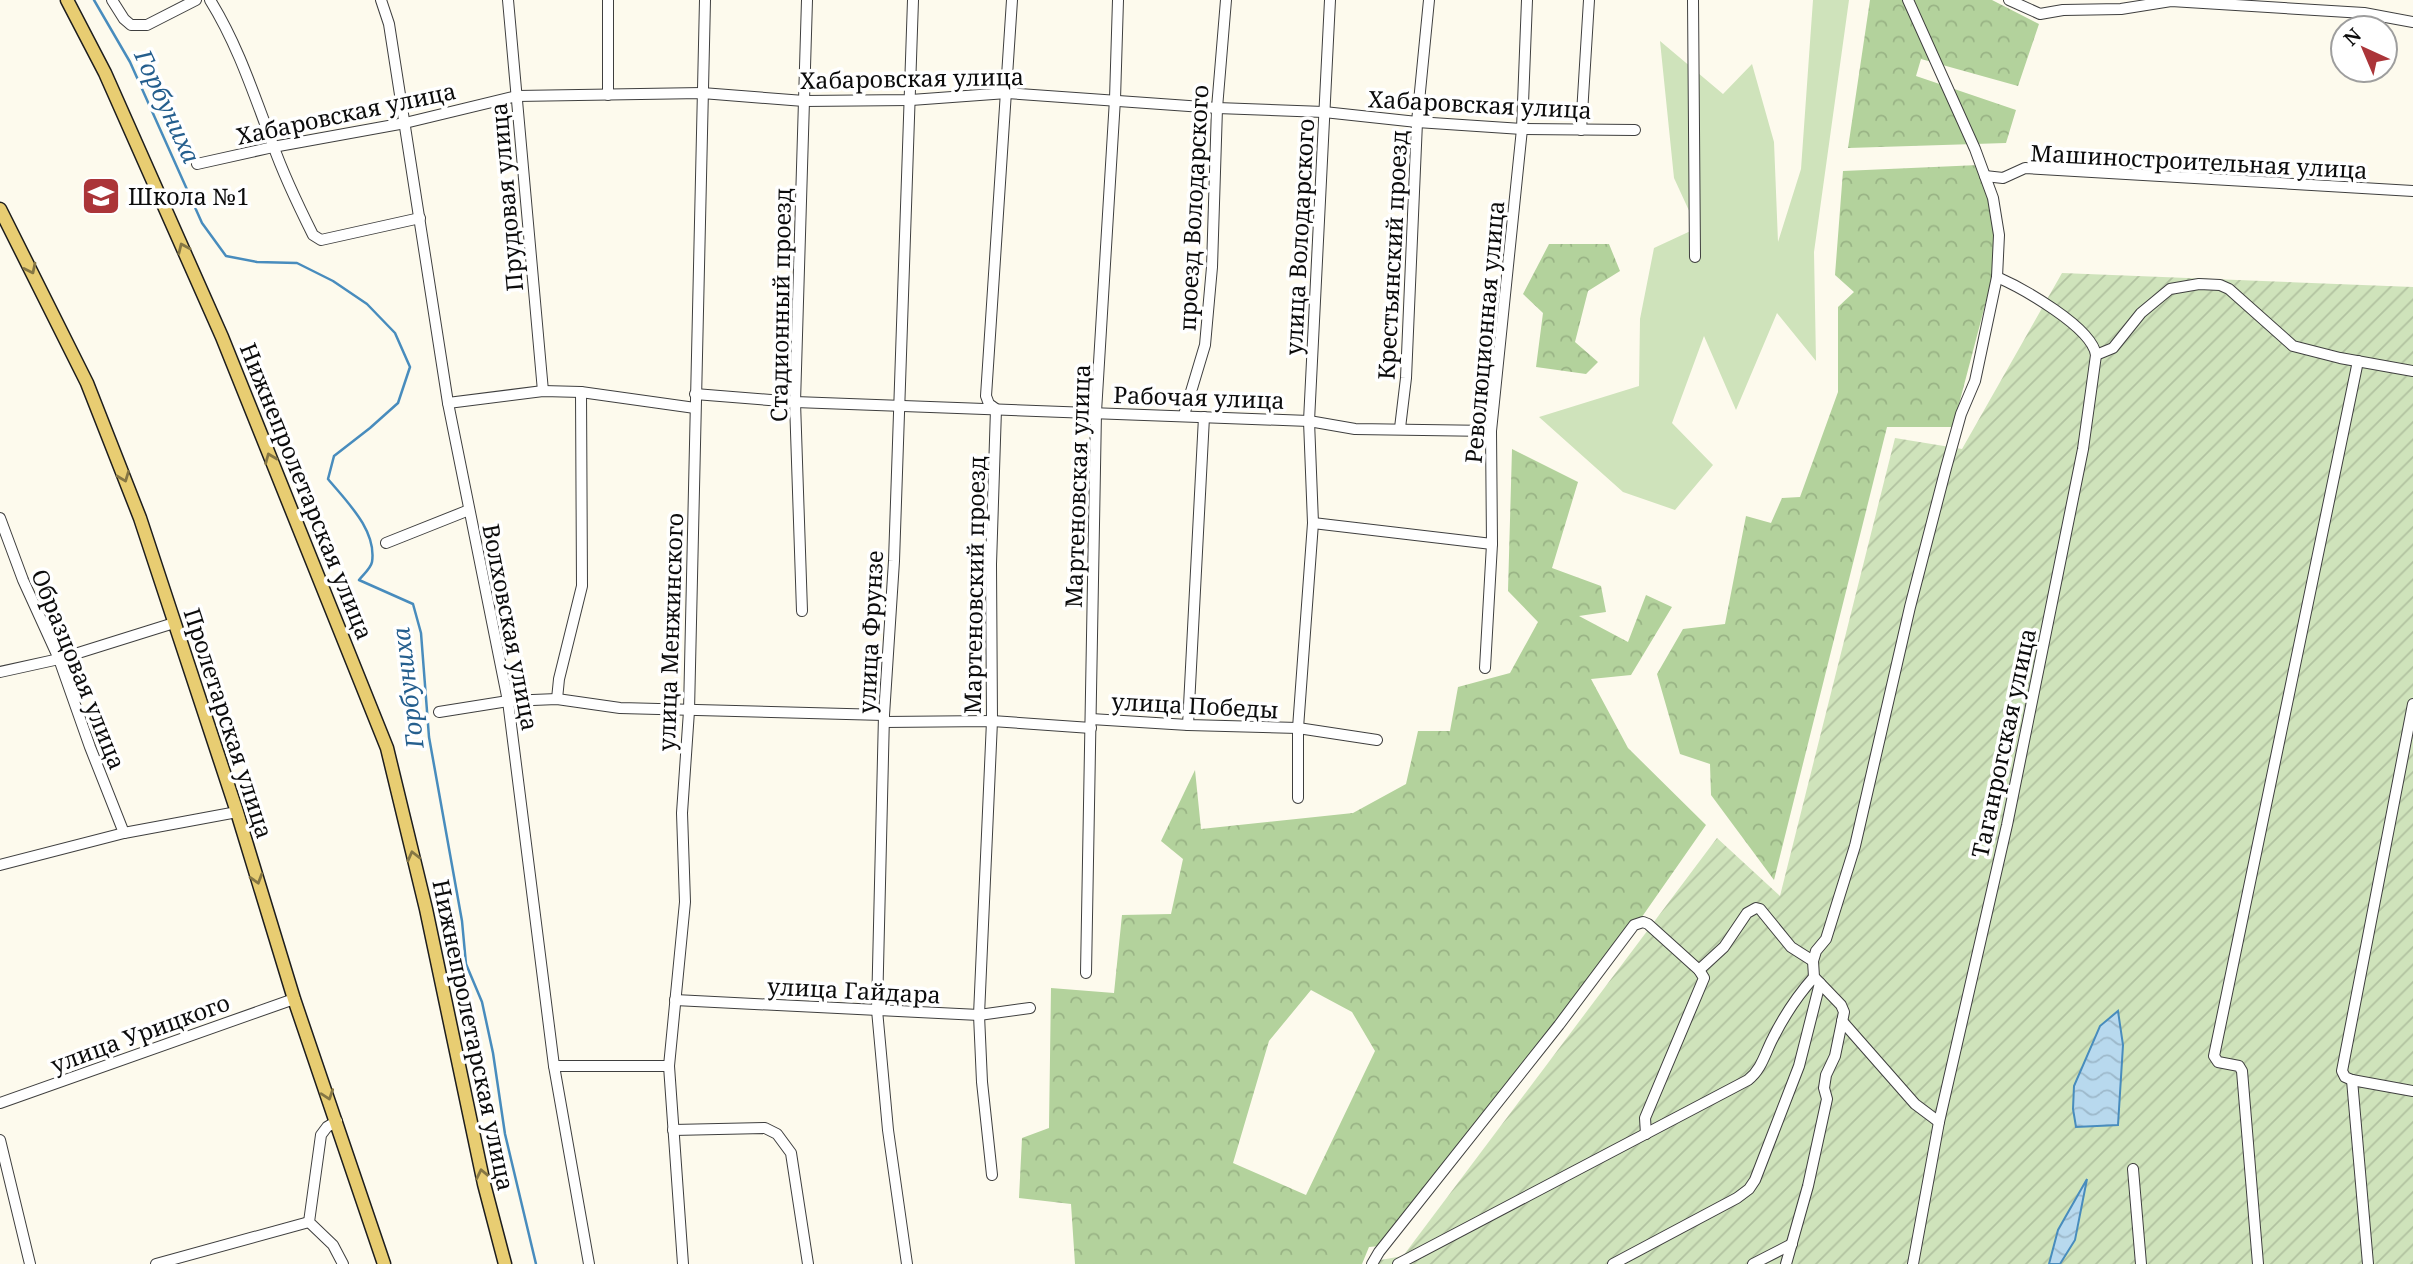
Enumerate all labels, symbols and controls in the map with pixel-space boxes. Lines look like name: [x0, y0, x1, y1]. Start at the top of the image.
north arrow: [2329, 14, 2399, 84]
text: N: [2338, 22, 2367, 51]
water label: Горбуниха: [127, 43, 209, 168]
street label: Хабаровская улица: [800, 60, 1024, 96]
street label: Хабаровская улица: [233, 74, 459, 152]
street label: Хабаровская улица: [1367, 82, 1593, 126]
street label: проезд Володарского: [1171, 84, 1215, 332]
street label: Прудовая улица: [482, 101, 530, 293]
street label: улица Володарского: [1277, 118, 1321, 356]
street label: Крестьянский проезд: [1369, 129, 1415, 381]
street label: Машиностроительная улица: [2030, 136, 2368, 186]
school or university icon: Школа №1: [80, 175, 122, 217]
place label: Школа №1: [128, 180, 249, 212]
street label: Стадионный проезд: [762, 188, 798, 422]
street label: Революционная улица: [1457, 199, 1511, 465]
one-way arrow: [177, 243, 191, 255]
one-way arrow: [23, 262, 37, 275]
street label: Нижнепролетарская улица: [233, 338, 381, 644]
street label: Мартеновская улица: [1057, 364, 1097, 608]
street label: Рабочая улица: [1113, 378, 1285, 416]
one-way arrow: [264, 453, 278, 466]
street label: Мартеновский проезд: [956, 456, 992, 714]
one-way arrow: [116, 470, 130, 482]
street label: улица Менжинского: [650, 512, 690, 752]
street label: Волховская улица: [475, 521, 547, 733]
street label: улица Фрунзе: [850, 550, 890, 714]
street label: Образцовая улица: [24, 564, 134, 774]
street label: Пролетарская улица: [177, 604, 281, 842]
water label: Горбуниха: [383, 625, 431, 751]
street label: Таганрогская улица: [1963, 625, 2043, 861]
street label: улица Победы: [1111, 685, 1279, 725]
one-way arrow: [407, 850, 421, 862]
one-way arrow: [249, 873, 264, 885]
street label: Нижнепролетарская улица: [425, 876, 523, 1194]
street label: улица Гайдара: [766, 969, 942, 1011]
street label: улица Урицкого: [46, 986, 234, 1080]
one-way arrow: [319, 1089, 333, 1101]
one-way arrow: [475, 1168, 490, 1180]

